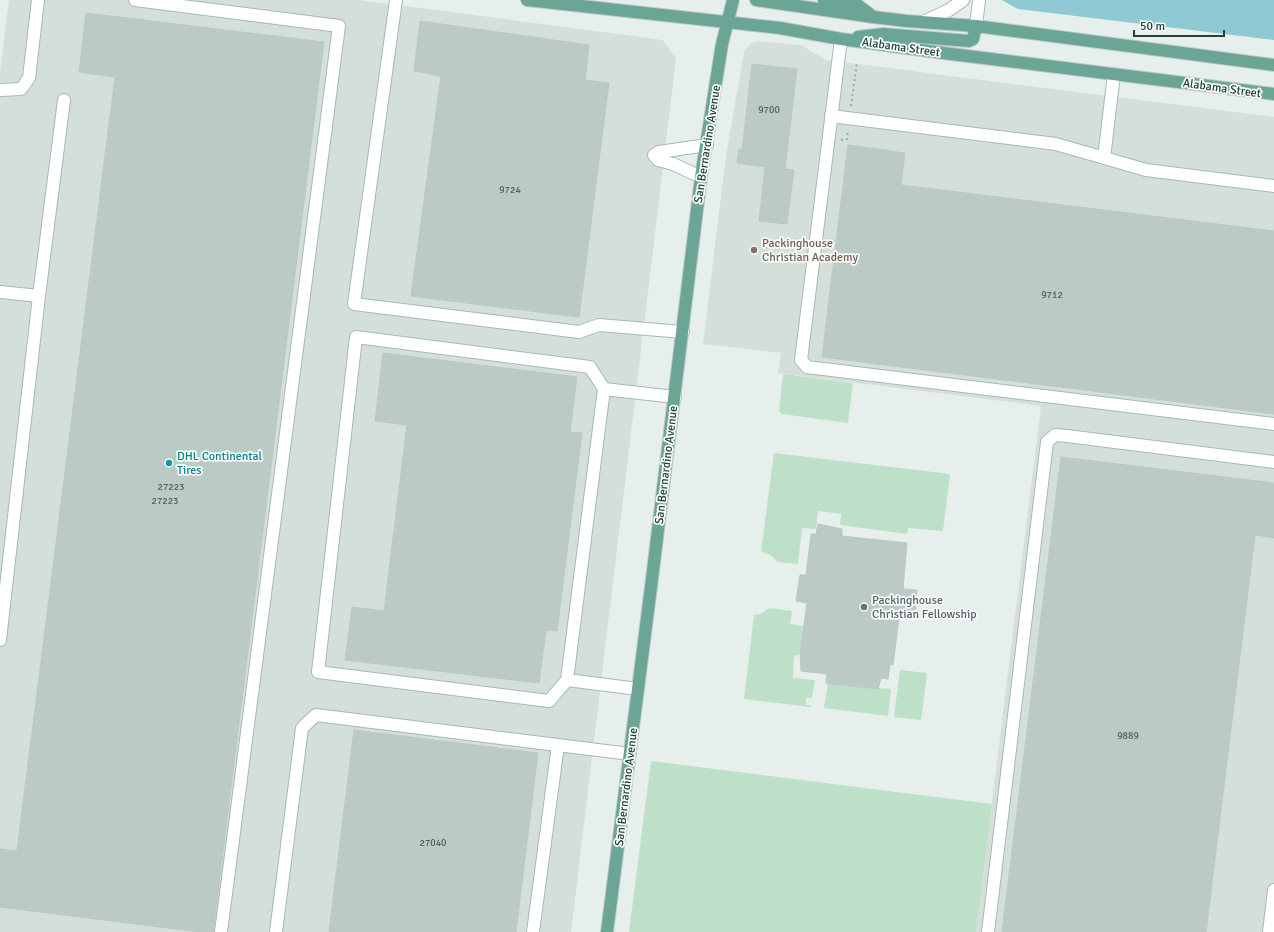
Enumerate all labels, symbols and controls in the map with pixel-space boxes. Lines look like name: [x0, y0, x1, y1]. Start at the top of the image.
scale bar: [1134, 12, 1224, 38]
text: 50 m: [1140, 19, 1165, 34]
street label: Alabama Street: [861, 35, 941, 60]
street label: Alabama Street: [1182, 76, 1262, 101]
street label: San Bernardino Avenue: [691, 84, 724, 204]
house number: 9700: [758, 104, 780, 116]
house number: 9724: [499, 184, 521, 196]
place label: Packinghouse Christian Academy: [762, 236, 858, 265]
marker: Packinghouse Christian Academy: [749, 245, 759, 255]
house number: 9712: [1041, 289, 1063, 301]
street label: San Bernardino Avenue: [652, 405, 681, 525]
place label: DHL Continental Tires: [177, 449, 263, 478]
marker: DHL Continental Tires: [164, 458, 174, 468]
house number: 27223: [157, 481, 185, 493]
house number: 27223: [151, 495, 179, 507]
place label: Packinghouse Christian Fellowship: [872, 593, 977, 622]
marker: Packinghouse Christian Fellowship: [859, 602, 869, 612]
street label: San Bernardino Avenue: [612, 727, 641, 847]
house number: 9889: [1117, 730, 1139, 742]
house number: 27040: [419, 837, 447, 849]

